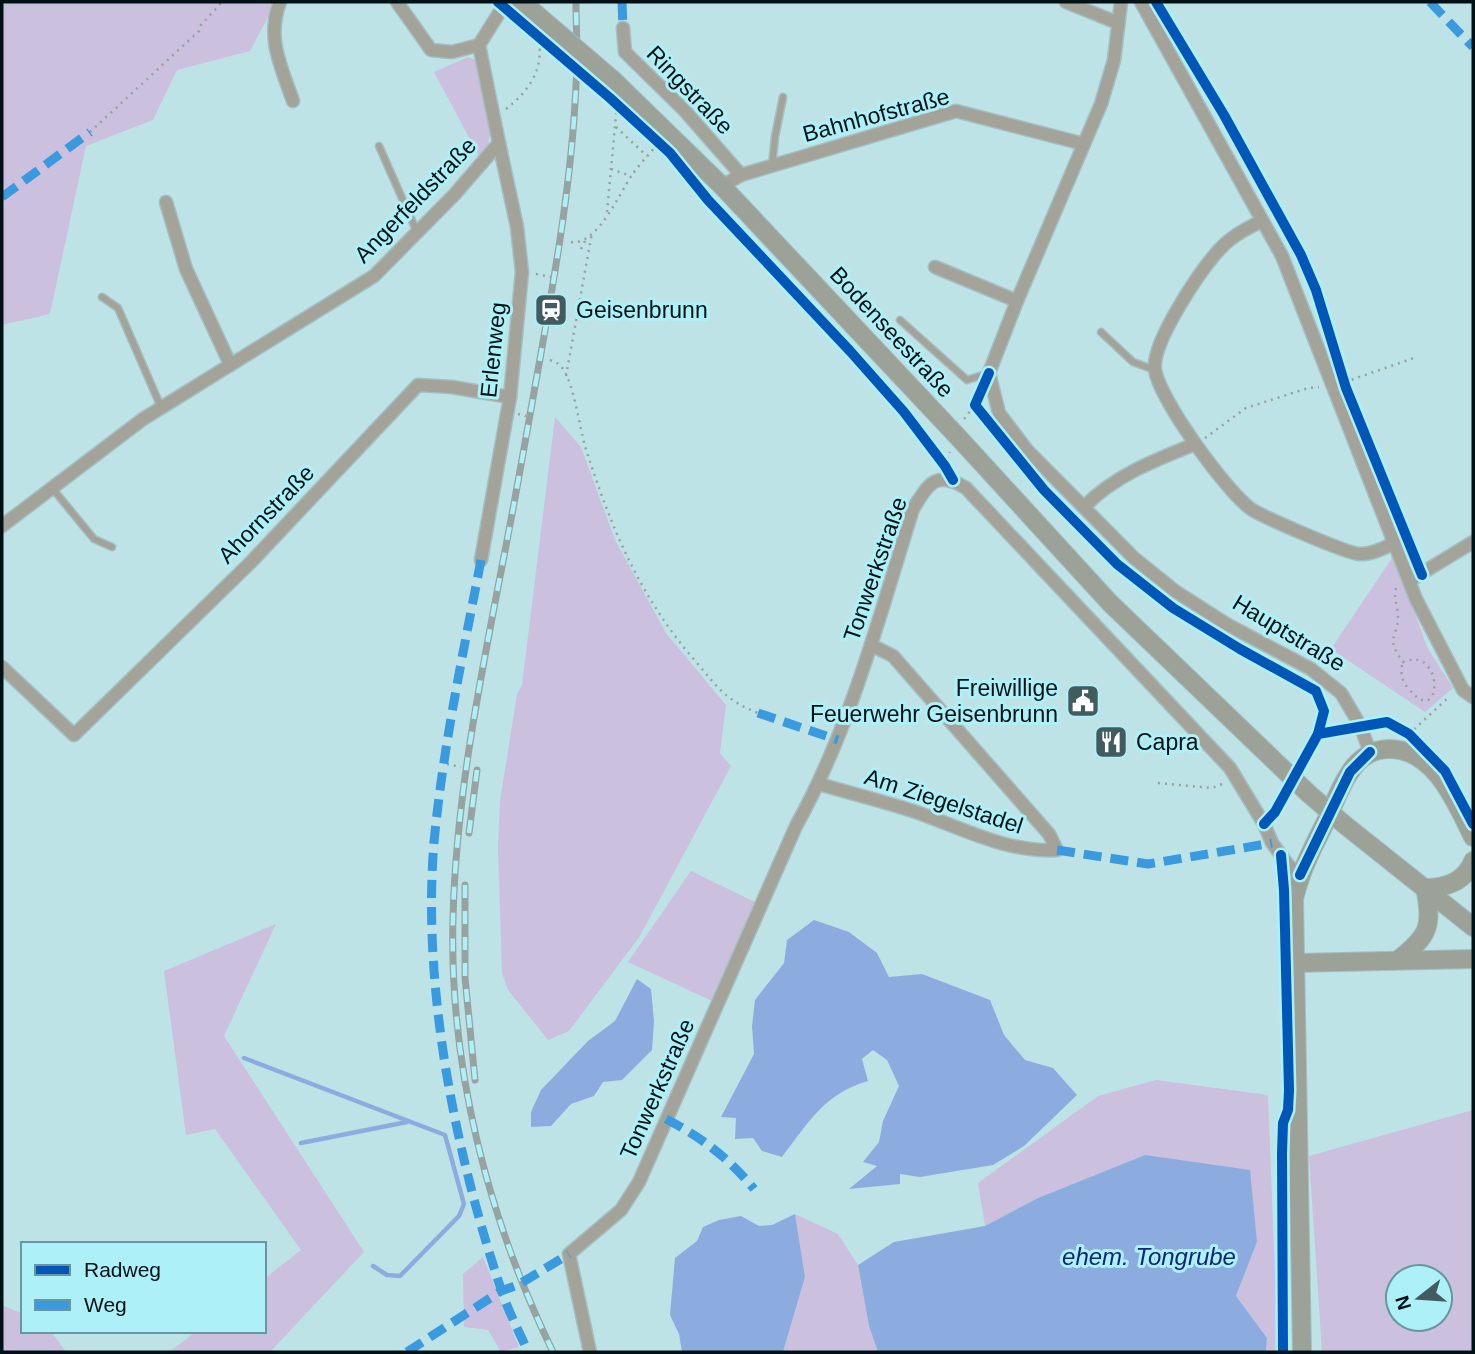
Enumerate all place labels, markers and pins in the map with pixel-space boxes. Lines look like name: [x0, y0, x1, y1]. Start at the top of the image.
station icon: Geisenbrunn: [532, 291, 570, 329]
place label: Geisenbrunn: [576, 297, 708, 323]
place label: Freiwillige Feuerwehr Geisenbrunn: [810, 675, 1058, 727]
public building icon: Freiwillige Feuerwehr Geisenbrunn: [1064, 682, 1102, 720]
restaurant icon: Capra: [1092, 723, 1130, 761]
place label: Capra: [1136, 729, 1199, 755]

